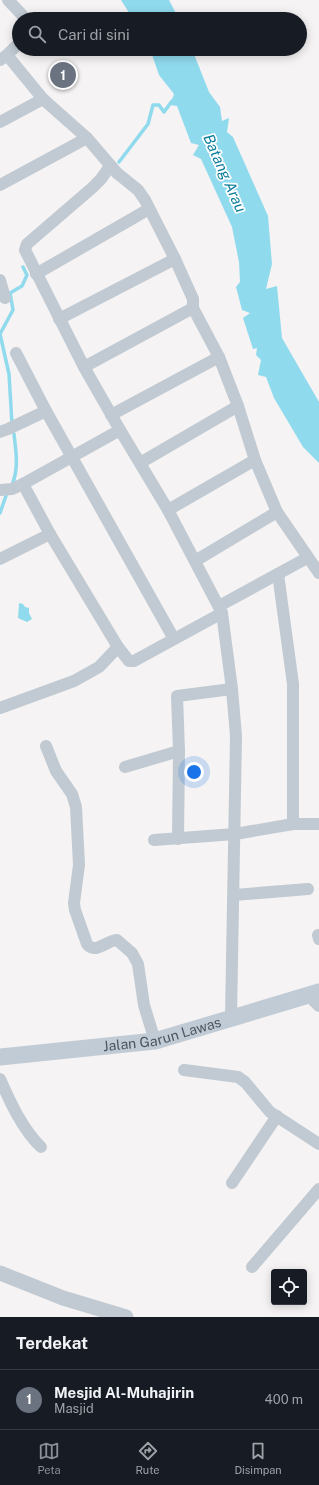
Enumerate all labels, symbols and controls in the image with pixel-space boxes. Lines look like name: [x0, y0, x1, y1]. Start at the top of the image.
search box: [12, 12, 307, 56]
icon: search: [26, 23, 48, 45]
text: Cari di sini: [58, 26, 130, 43]
pin: 1: [50, 60, 76, 90]
water label: Batang Arau: [200, 131, 250, 215]
your location: [184, 762, 204, 782]
street label: Jalan Garun Lawas: [102, 1014, 223, 1054]
map controls: [271, 1269, 307, 1305]
button: locate: [271, 1269, 307, 1305]
text: Terdekat: [16, 1333, 88, 1353]
text: Mesjid Al-Muhajirin: [54, 1384, 194, 1401]
text: 1: [26, 1392, 32, 1407]
text: 400 m: [265, 1392, 303, 1407]
text: Masjid: [54, 1401, 94, 1416]
tab: Peta: [37, 1440, 61, 1476]
tab: Rute: [135, 1440, 160, 1476]
tab: Disimpan: [234, 1440, 282, 1476]

